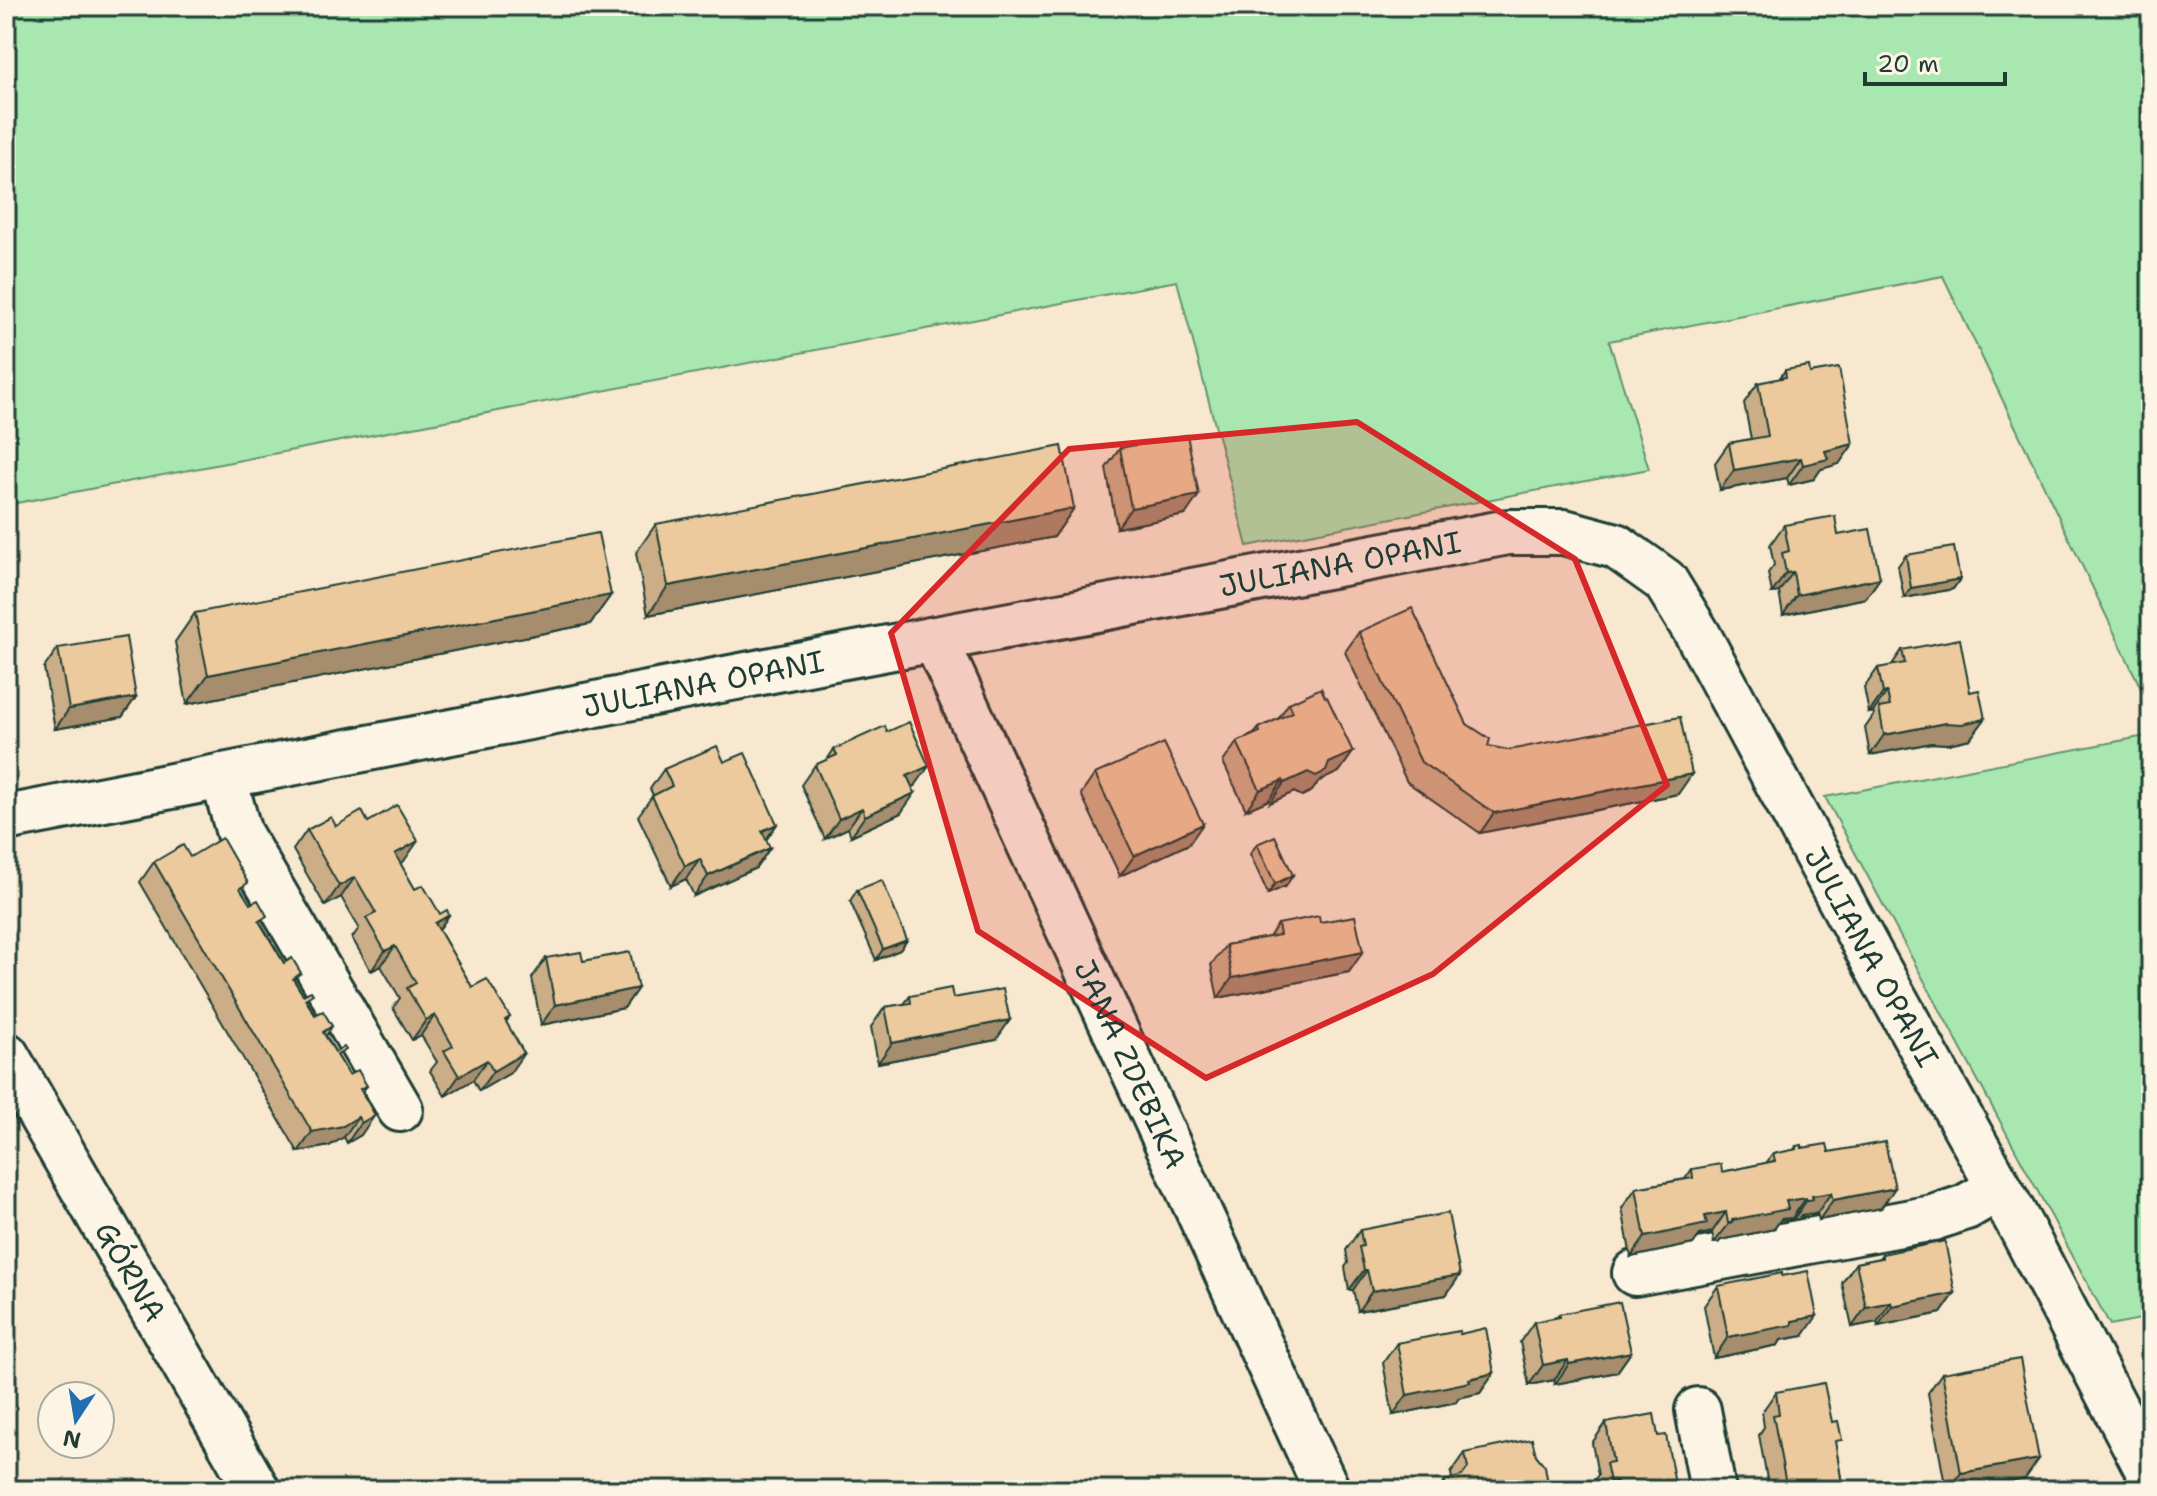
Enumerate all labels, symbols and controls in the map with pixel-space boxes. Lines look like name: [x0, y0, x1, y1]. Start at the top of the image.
scale bar: [1865, 36, 2005, 86]
text: 20 m: [1877, 48, 1939, 80]
street label: JULIANA OPANI: [1216, 521, 1464, 606]
street label: JULIANA OPANI: [579, 640, 827, 727]
street label: JULIANA OPANI: [1795, 839, 1949, 1074]
street label: JANA ZDEBIKA: [1065, 953, 1197, 1175]
street label: GÓRNA: [86, 1214, 176, 1329]
north arrow: [36, 1380, 116, 1460]
text: N: [60, 1423, 83, 1455]

